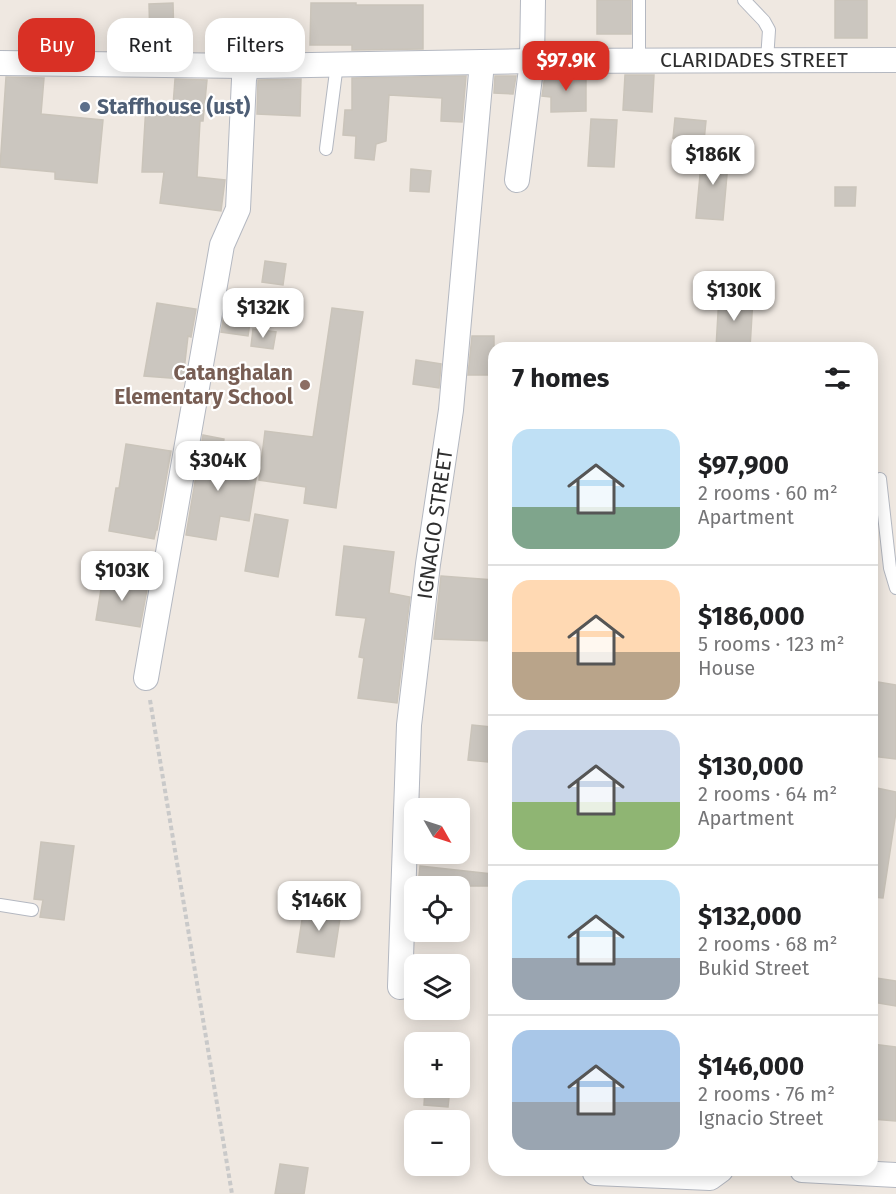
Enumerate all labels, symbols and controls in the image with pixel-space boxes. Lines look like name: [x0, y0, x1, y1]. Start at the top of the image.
chip: Buy: [18, 18, 95, 72]
chip: Rent: [107, 18, 193, 72]
chip: Filters: [205, 18, 305, 72]
pin: $97.9K: [517, 41, 615, 92]
street label: CLARIDADES STREET: [660, 47, 848, 73]
text: $97.9K: [536, 48, 596, 72]
place label: Staffhouse (ust): [97, 94, 251, 120]
marker: Staffhouse (ust): [78, 100, 92, 114]
pin: $186K: [671, 135, 755, 186]
text: $186K: [685, 142, 741, 166]
pin: $130K: [692, 271, 776, 322]
text: $130K: [707, 278, 761, 302]
pin: $132K: [221, 288, 305, 339]
text: $132K: [237, 295, 289, 319]
place label: Catanghalan Elementary School: [114, 360, 294, 410]
icon: filters: [821, 362, 854, 395]
text: 7 homes: [512, 363, 609, 394]
marker: Catanghalan Elementary School: [298, 378, 312, 392]
pin: $304K: [176, 441, 260, 492]
street label: IGNACIO STREET: [412, 447, 458, 601]
text: $304K: [189, 448, 247, 472]
text: $97,900: [698, 450, 789, 481]
icon: home: [560, 453, 632, 525]
text: 2 rooms · 60 m²: [698, 481, 838, 505]
text: Apartment: [698, 505, 794, 529]
pin: $103K: [80, 551, 164, 602]
text: $103K: [95, 558, 149, 582]
text: $186,000: [698, 601, 805, 632]
icon: home: [560, 604, 632, 676]
text: 5 rooms · 123 m²: [698, 632, 844, 656]
text: House: [698, 656, 755, 680]
text: $130,000: [698, 751, 804, 782]
icon: home: [560, 754, 632, 826]
text: 2 rooms · 64 m²: [698, 782, 837, 806]
north arrow: [404, 798, 470, 864]
map controls: [404, 798, 470, 1176]
text: Apartment: [698, 806, 794, 830]
button: locate: [404, 876, 470, 942]
pin: $146K: [277, 881, 361, 932]
text: $146K: [292, 888, 346, 912]
text: $132,000: [698, 901, 802, 932]
icon: home: [560, 904, 632, 976]
text: 2 rooms · 68 m²: [698, 932, 838, 956]
button: layers: [404, 954, 470, 1020]
text: Bukid Street: [698, 956, 809, 980]
button: +: [404, 1032, 470, 1098]
text: $146,000: [698, 1051, 804, 1082]
icon: home: [560, 1054, 632, 1126]
text: 2 rooms · 76 m²: [698, 1082, 835, 1106]
text: Ignacio Street: [698, 1106, 823, 1130]
button: −: [404, 1110, 470, 1176]

